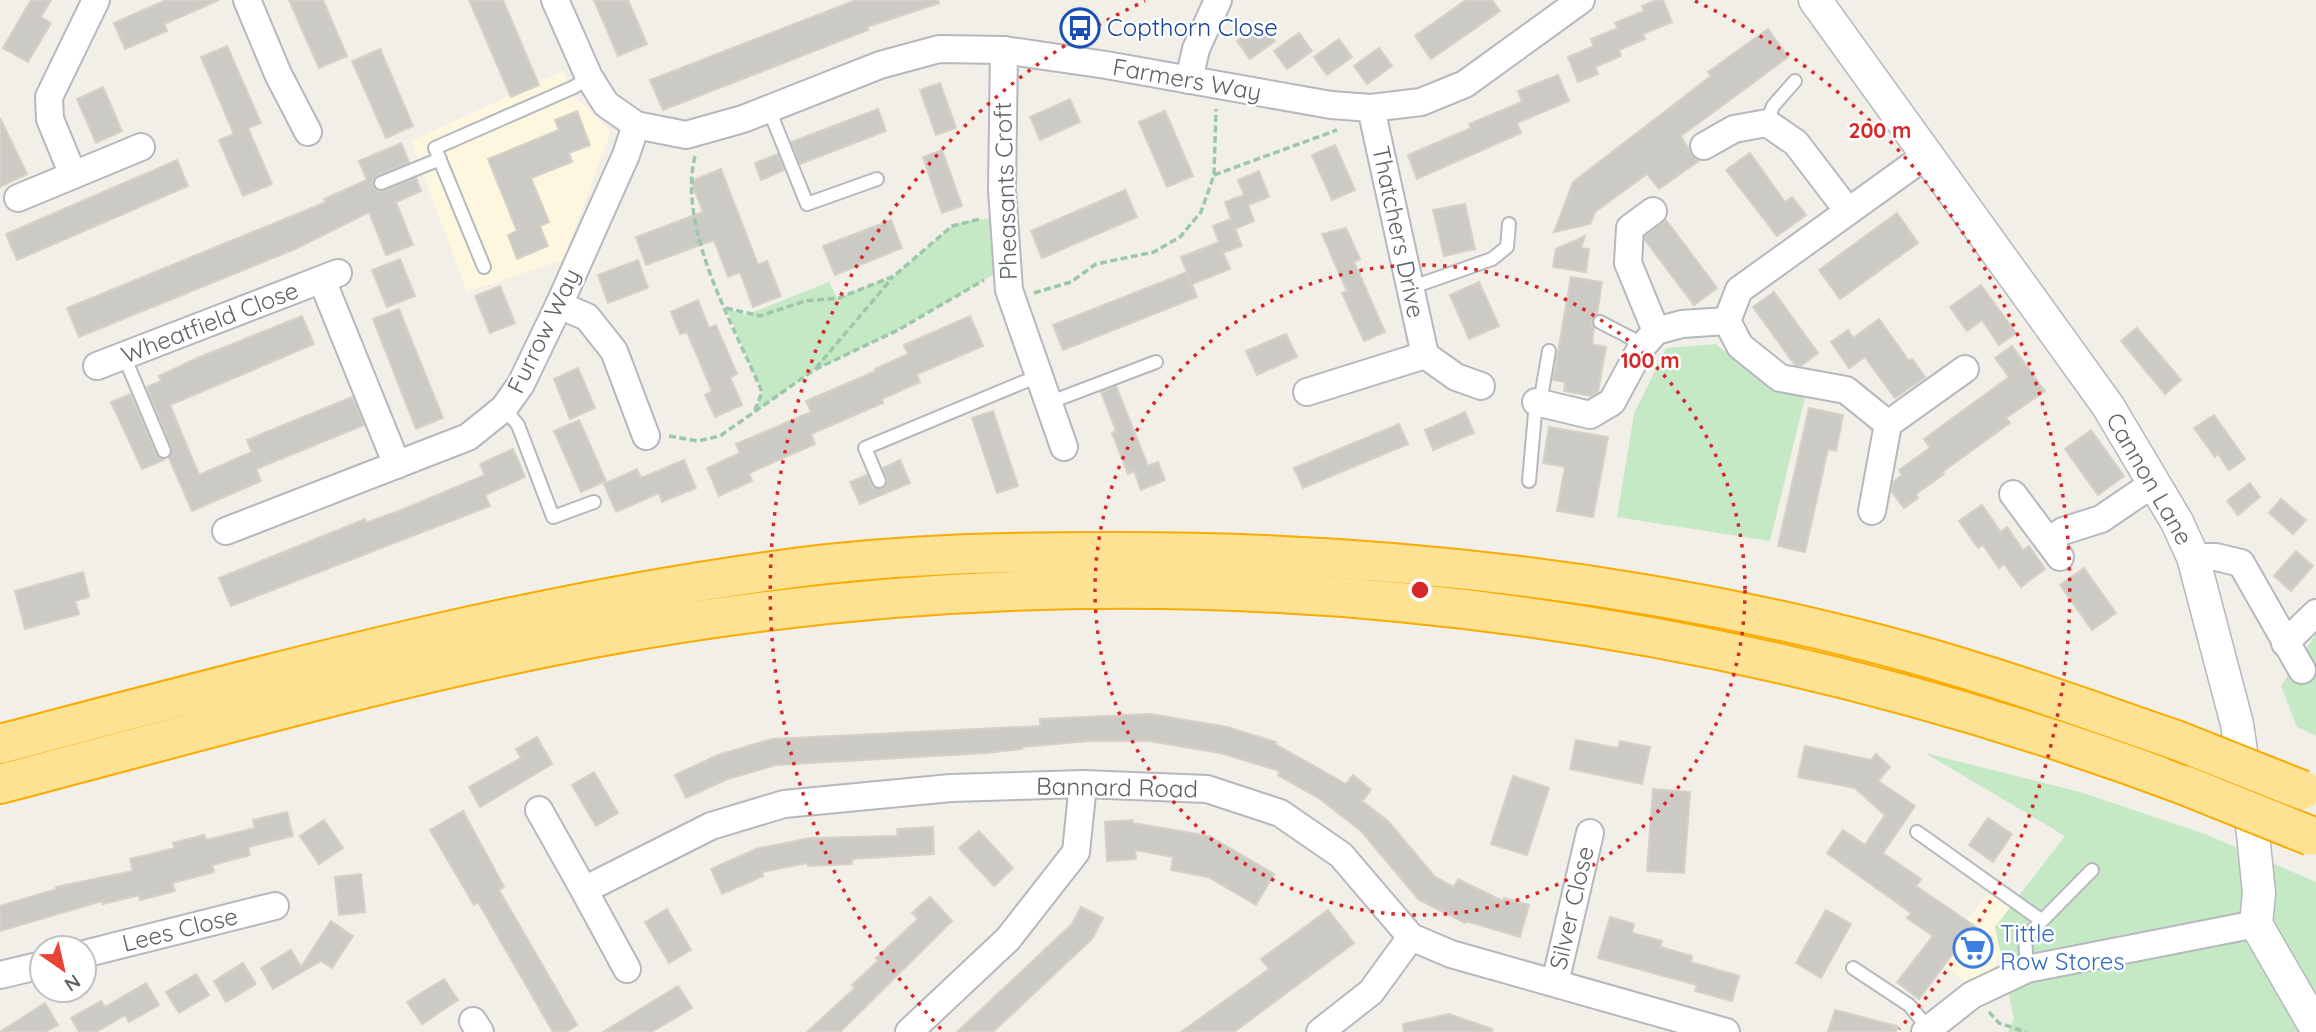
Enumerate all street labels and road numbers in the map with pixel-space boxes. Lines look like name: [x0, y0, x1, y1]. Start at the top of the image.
street label: Farmers Way: [1110, 51, 1264, 107]
street label: Pheasants Croft: [987, 101, 1023, 281]
street label: Thatchers Drive: [1366, 143, 1432, 321]
street label: Furrow Way: [500, 263, 586, 398]
street label: Wheatfield Close: [117, 275, 302, 370]
street label: Cannon Lane: [2100, 407, 2200, 550]
street label: Bannard Road: [1036, 771, 1198, 803]
street label: Silver Close: [1542, 843, 1600, 972]
street label: Lees Close: [119, 900, 241, 958]

